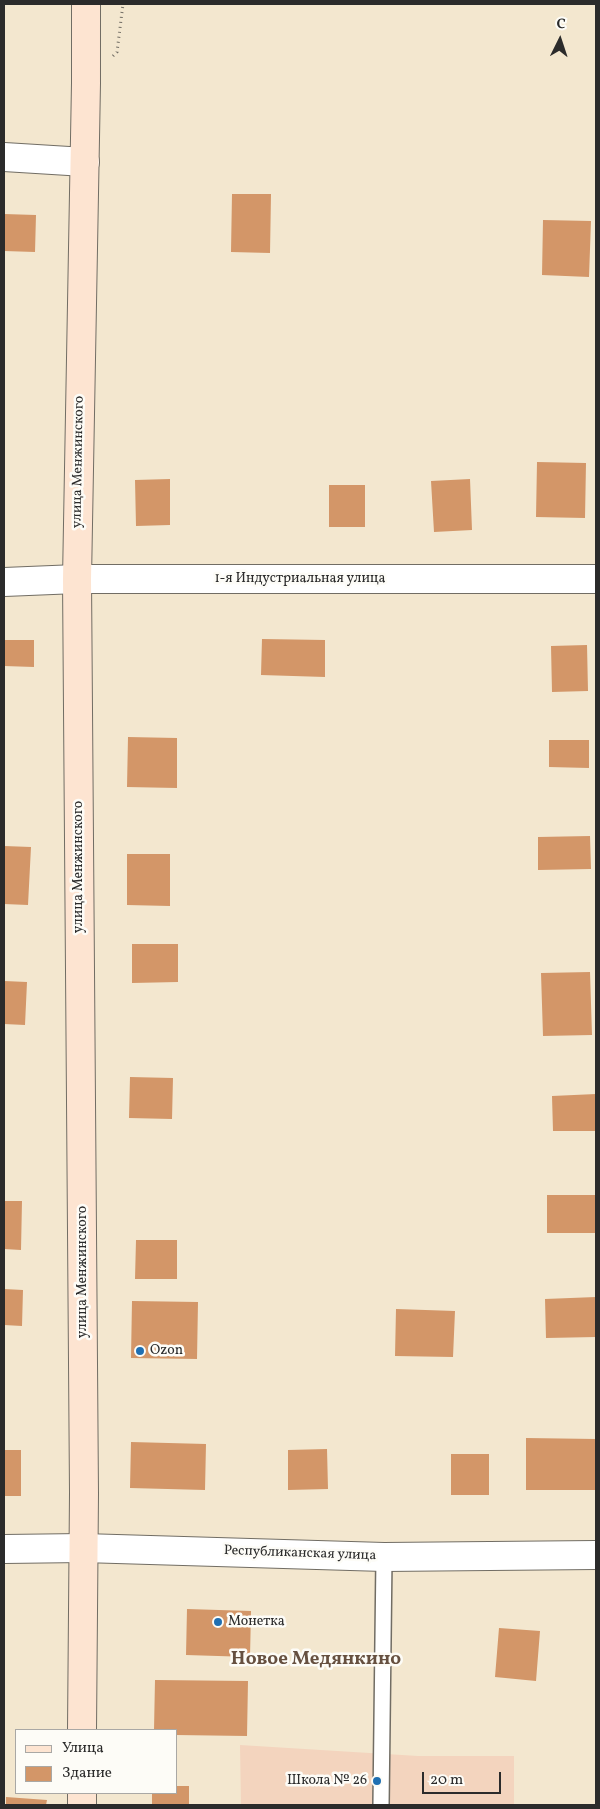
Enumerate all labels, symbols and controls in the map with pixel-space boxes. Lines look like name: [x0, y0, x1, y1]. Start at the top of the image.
north arrow: [535, 15, 585, 65]
text: С: [556, 15, 566, 34]
street label: улица Менжинского: [69, 396, 89, 528]
street label: 1-я Индустриальная улица: [214, 571, 386, 587]
street label: улица Менжинского: [71, 801, 87, 933]
street label: улица Менжинского: [75, 1206, 91, 1338]
place label: Ozon: [150, 1343, 183, 1359]
marker: Ozon: [134, 1345, 146, 1357]
street label: Республиканская улица: [223, 1543, 377, 1565]
place label: Монетка: [228, 1614, 285, 1630]
marker: Монетка: [212, 1616, 224, 1628]
district label: Новое Медянкино: [231, 1650, 401, 1672]
legend: [15, 1729, 178, 1794]
text: Улица: [62, 1738, 104, 1759]
scale bar: [425, 1762, 504, 1794]
text: Здание: [62, 1763, 112, 1784]
text: 20 m: [430, 1770, 463, 1791]
place label: Школа № 26: [287, 1773, 367, 1789]
marker: Школа № 26: [371, 1775, 383, 1787]

